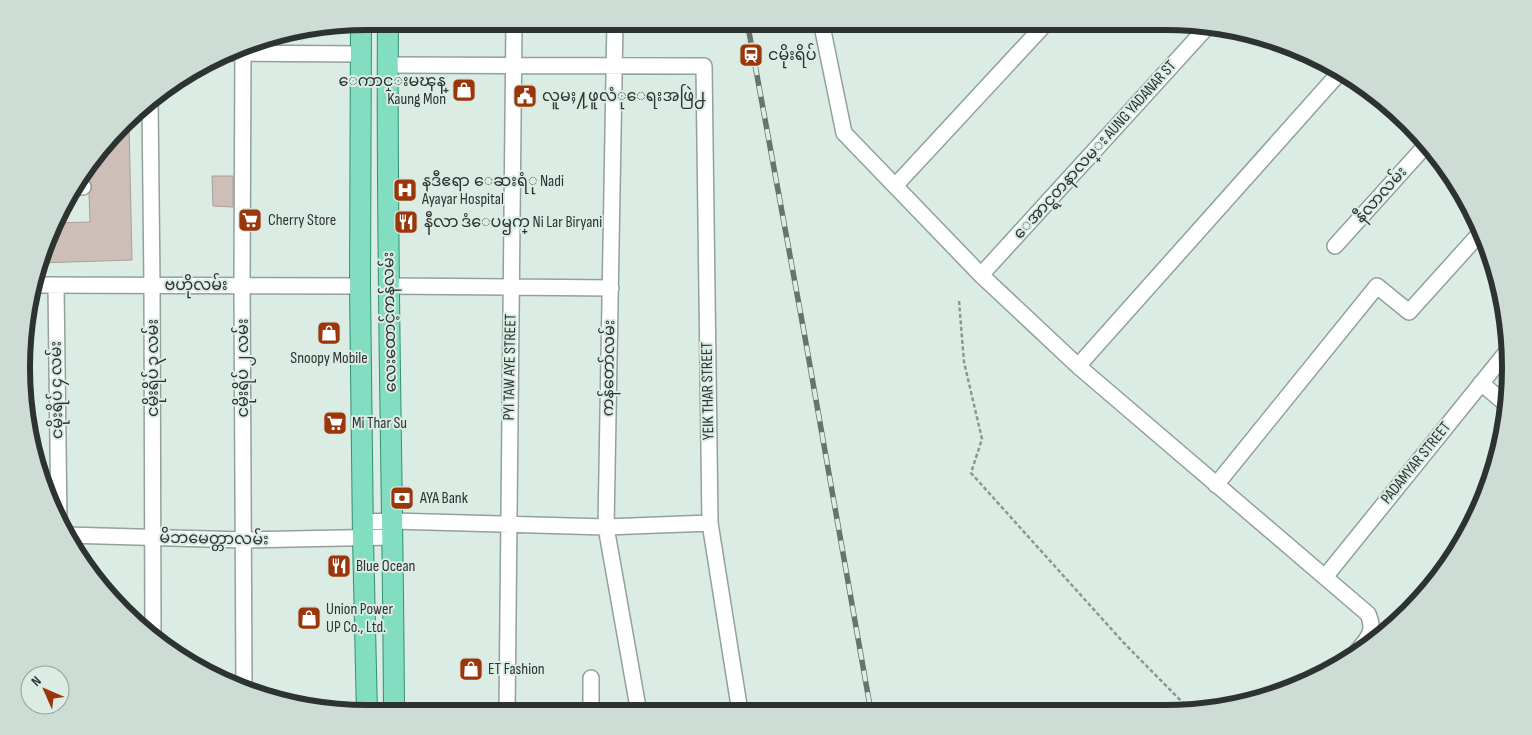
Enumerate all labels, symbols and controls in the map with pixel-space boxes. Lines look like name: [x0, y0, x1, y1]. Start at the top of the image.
station icon: ငမိုးရိပ်: [738, 42, 764, 68]
place label: ငမိုးရိပ်: [768, 43, 817, 69]
street label: ေအာင္ရတနာလမ္း AUNG YADANAR ST: [1010, 56, 1183, 246]
place label: ေကာင္းမၾန္ Kaung Mon: [338, 72, 449, 109]
shop icon: ေကာင္းမၾန္ Kaung Mon: [451, 77, 477, 103]
public building icon: လူမႈ႔ဖူလံုေရးအဖြဲ႕: [512, 83, 538, 109]
place label: လူမႈ႔ဖူလံုေရးအဖြဲ႕: [542, 84, 706, 110]
street label: နီလာလမ်း: [1349, 161, 1413, 229]
place label: နဒီဧရာ ေဆးရံု Nadi Ayayar Hospital: [421, 170, 564, 209]
hospital icon: နဒီဧရာ ေဆးရံု Nadi Ayayar Hospital: [392, 177, 418, 203]
supermarket icon: Cherry Store: [237, 207, 263, 233]
restaurant icon: နီလာ ဒံေပၝက္ Ni Lar Biryani: [393, 209, 419, 235]
place label: Cherry Store: [268, 211, 336, 230]
place label: နီလာ ဒံေပၝက္ Ni Lar Biryani: [424, 211, 602, 235]
street label: လေးထောင့်ကန်လမ်း: [376, 252, 404, 392]
street label: ဗဟိုလမ်း: [164, 273, 228, 299]
street label: PYI TAW AYE STREET: [500, 313, 520, 421]
street label: ငမိုးရိပ် ၃ လမ်း: [141, 319, 167, 417]
street label: ငမိုးရိပ် ၂ လမ်း: [231, 319, 257, 417]
street label: ကန်တော်လမ်း: [596, 319, 622, 417]
shop icon: Snoopy Mobile: [316, 320, 342, 346]
street label: ငမိုးရိပ် ၄ လမ်း: [44, 341, 71, 439]
street label: YEIK THAR STREET: [698, 341, 718, 440]
place label: Snoopy Mobile: [290, 349, 368, 368]
supermarket icon: Mi Thar Su: [322, 410, 348, 436]
place label: Mi Thar Su: [352, 414, 407, 433]
street label: PADAMYAR STREET: [1377, 418, 1455, 508]
bank icon: AYA Bank: [389, 485, 415, 511]
place label: AYA Bank: [419, 489, 468, 508]
street label: မိဘမေတ္တာလမ်း: [159, 526, 269, 552]
restaurant icon: Blue Ocean: [326, 553, 352, 579]
place label: Blue Ocean: [356, 557, 415, 576]
place label: Union Power UP Co., Ltd.: [326, 600, 393, 637]
shop icon: Union Power UP Co., Ltd.: [296, 605, 322, 631]
shop icon: ET Fashion: [458, 656, 484, 682]
place label: ET Fashion: [488, 660, 545, 679]
north arrow: [20, 665, 70, 715]
text: N: [28, 673, 45, 690]

